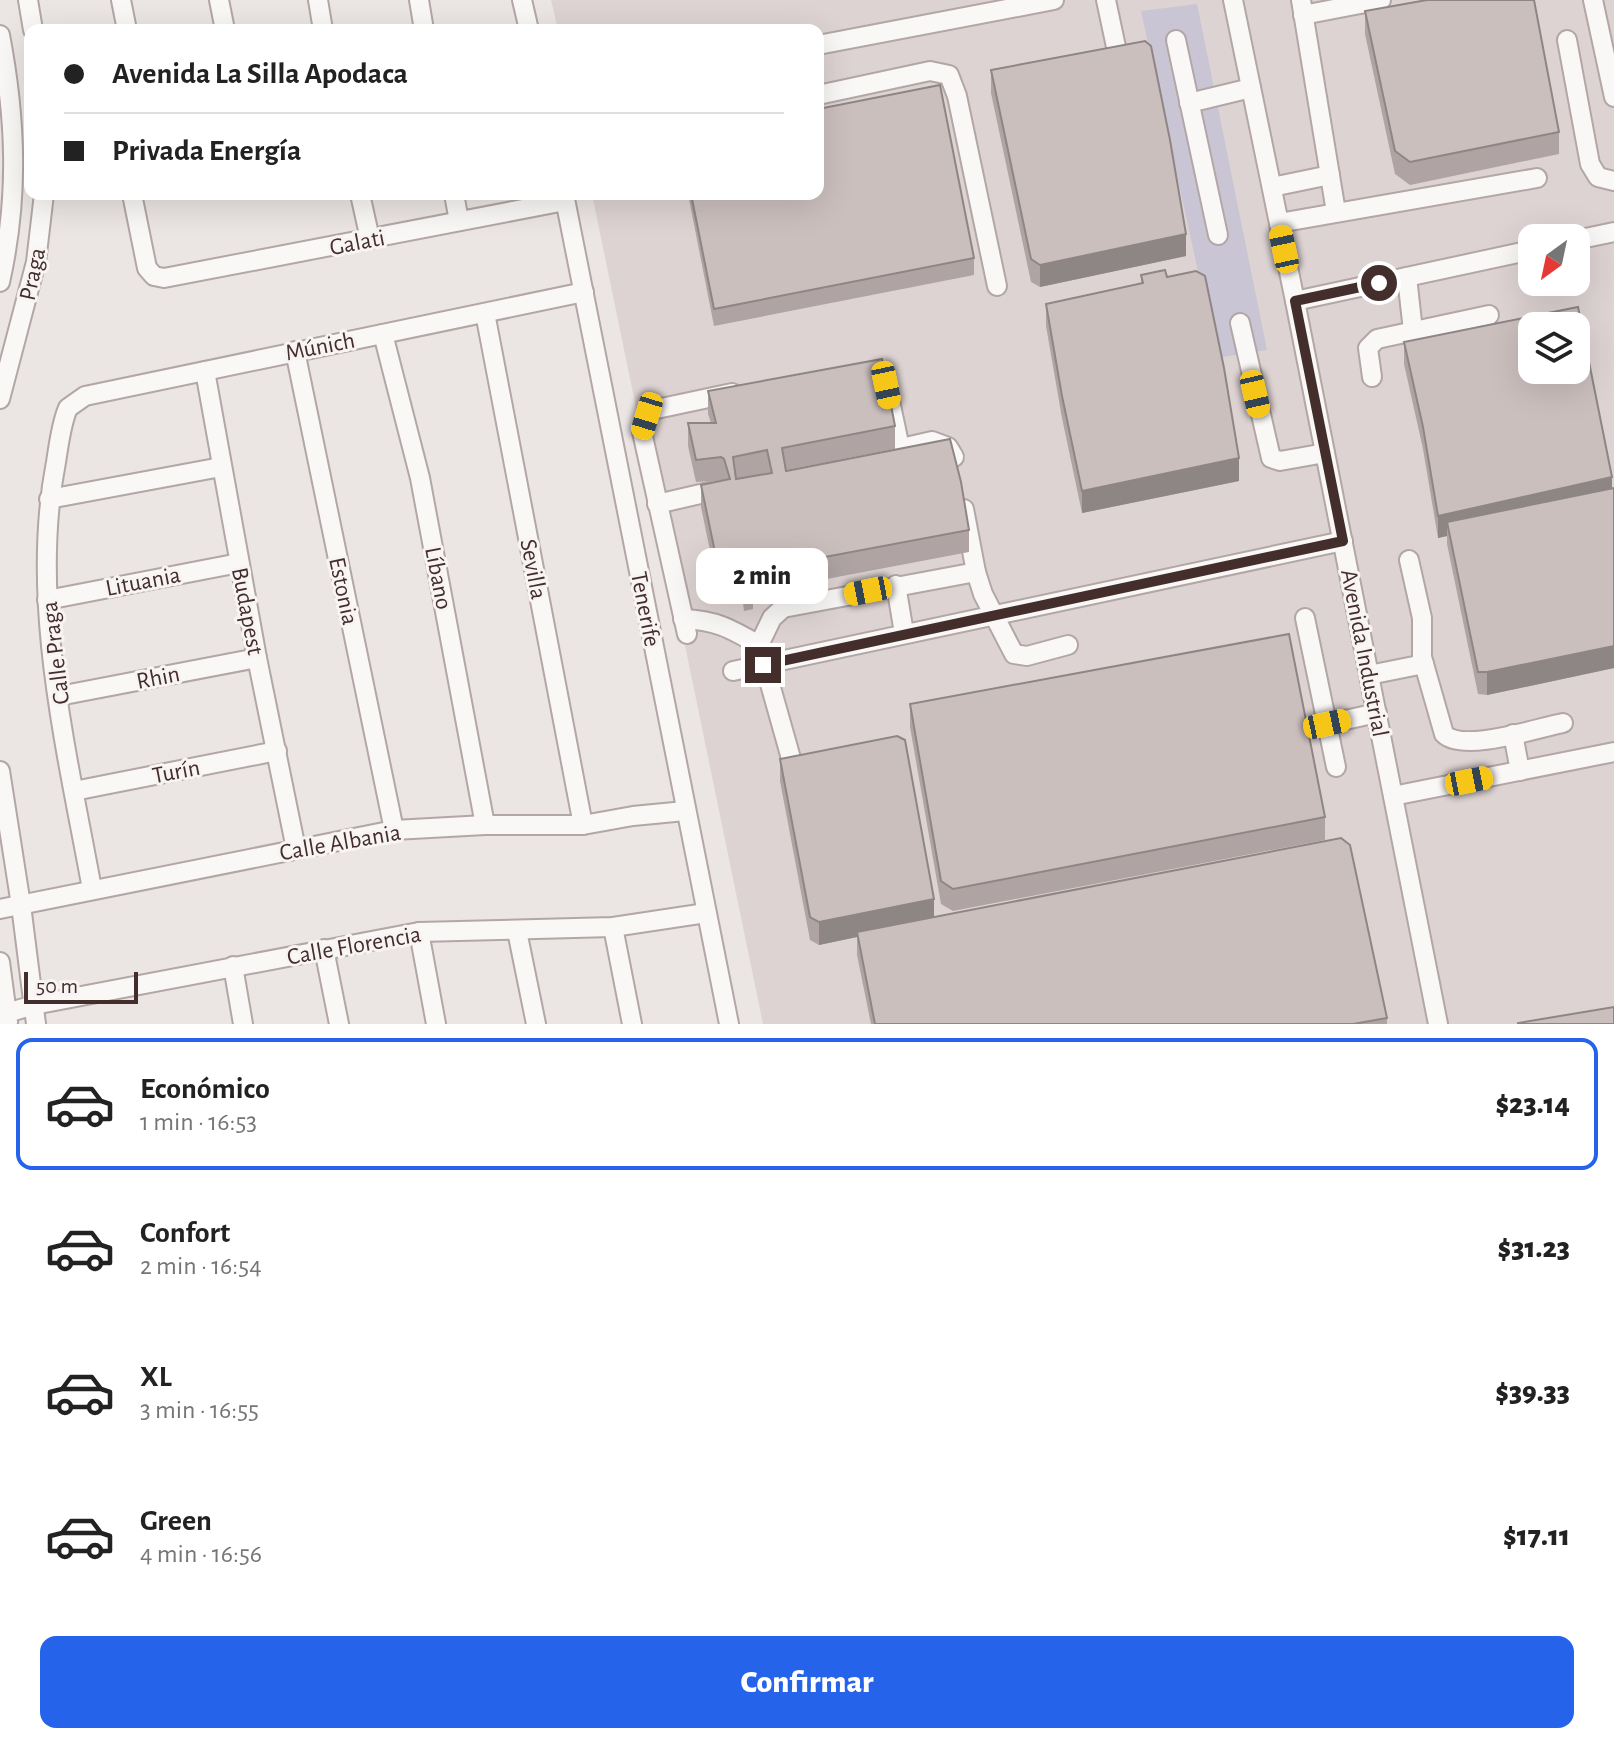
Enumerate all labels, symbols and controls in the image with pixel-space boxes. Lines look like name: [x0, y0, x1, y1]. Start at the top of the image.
text: Avenida La Silla Apodaca: [112, 59, 408, 89]
text: Privada Energía: [112, 136, 301, 166]
car: [1267, 223, 1301, 275]
north arrow: [1518, 224, 1590, 296]
map controls: [1518, 224, 1590, 384]
street label: Galati: [328, 226, 387, 260]
street label: Praga: [16, 246, 50, 303]
route start: [1361, 265, 1397, 301]
button: layers: [1518, 312, 1590, 384]
street label: Múnich: [283, 328, 357, 365]
car: [869, 359, 903, 411]
car: [1238, 368, 1272, 420]
car: [629, 390, 665, 442]
street label: Sevilla: [515, 537, 551, 601]
street label: Líbano: [420, 545, 456, 611]
callout: 2 min: [697, 549, 829, 605]
street label: Estonia: [324, 555, 362, 627]
street label: Lituania: [104, 563, 183, 601]
text: 2 min: [733, 563, 791, 589]
street label: Budapest: [227, 565, 267, 657]
street label: Avenida Industrial: [1336, 567, 1392, 739]
street label: Tenerife: [626, 570, 664, 649]
car: [842, 575, 894, 607]
street label: Calle Praga: [38, 600, 74, 706]
route end: [745, 647, 781, 683]
street label: Rhin: [134, 662, 182, 694]
car: [1301, 707, 1353, 741]
street label: Turín: [150, 756, 202, 788]
car: [1443, 765, 1495, 797]
street label: Calle Albania: [278, 821, 403, 865]
street label: Calle Florencia: [285, 922, 423, 970]
scale bar: [24, 968, 138, 1004]
text: 50 m: [36, 975, 78, 997]
icon: car: [44, 1068, 116, 1140]
text: Económico: [140, 1074, 270, 1104]
text: $23.14: [1495, 1089, 1570, 1119]
text: 1 min · 16:53: [140, 1109, 257, 1135]
icon: car: [44, 1212, 116, 1284]
text: Confort: [140, 1218, 230, 1248]
text: $31.23: [1498, 1233, 1570, 1263]
text: 2 min · 16:54: [140, 1253, 262, 1279]
icon: car: [44, 1356, 116, 1428]
text: XL: [140, 1362, 172, 1392]
text: $39.33: [1495, 1377, 1570, 1407]
text: 3 min · 16:55: [140, 1397, 259, 1423]
icon: car: [44, 1500, 116, 1572]
text: Green: [140, 1506, 212, 1536]
text: $17.11: [1503, 1521, 1570, 1551]
text: 4 min · 16:56: [140, 1541, 262, 1567]
button: Confirmar: [40, 1636, 1574, 1728]

